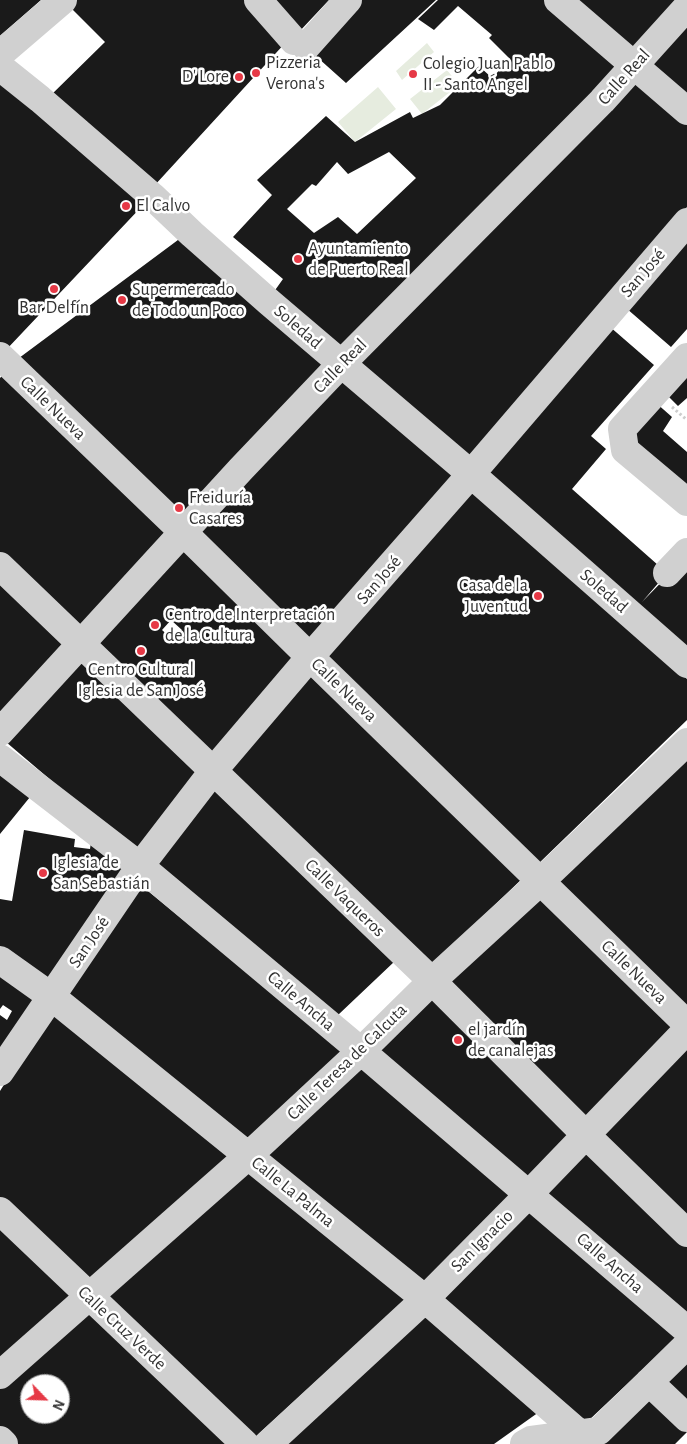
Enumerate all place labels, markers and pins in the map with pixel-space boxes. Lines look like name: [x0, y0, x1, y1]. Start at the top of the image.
place label: Pizzeria Verona's: [266, 52, 325, 94]
place label: Colegio Juan Pablo II - Santo Ángel: [423, 53, 553, 96]
place label: D' Lore: [182, 66, 229, 88]
marker: Pizzeria Verona's: [250, 67, 262, 79]
marker: Colegio Juan Pablo II - Santo Ángel: [407, 68, 419, 80]
marker: D' Lore: [233, 71, 245, 83]
place label: El Calvo: [136, 195, 190, 217]
marker: El Calvo: [120, 200, 132, 212]
place label: Ayuntamiento de Puerto Real: [308, 238, 409, 280]
marker: Ayuntamiento de Puerto Real: [292, 253, 304, 265]
place label: Supermercado de Todo un Poco: [132, 279, 245, 322]
marker: Bar Delfín: [48, 283, 60, 295]
marker: Supermercado de Todo un Poco: [116, 294, 128, 306]
place label: Bar Delfín: [19, 297, 89, 319]
place label: Freiduría Casares: [189, 487, 251, 530]
marker: Freiduría Casares: [173, 502, 185, 514]
place label: Casa de la Juventud: [459, 575, 528, 618]
marker: Casa de la Juventud: [532, 590, 544, 602]
place label: Centro de Interpretación de la Cultura: [165, 604, 335, 646]
marker: Centro de Interpretación de la Cultura: [149, 619, 161, 631]
marker: Centro Cultural Iglesia de San José: [135, 645, 147, 657]
place label: Centro Cultural Iglesia de San José: [78, 659, 204, 702]
place label: Iglesia de San Sebastián: [53, 852, 150, 894]
marker: Iglesia de San Sebastián: [37, 867, 49, 879]
place label: el jardín de canalejas: [468, 1019, 554, 1062]
marker: el jardín de canalejas: [452, 1034, 464, 1046]

